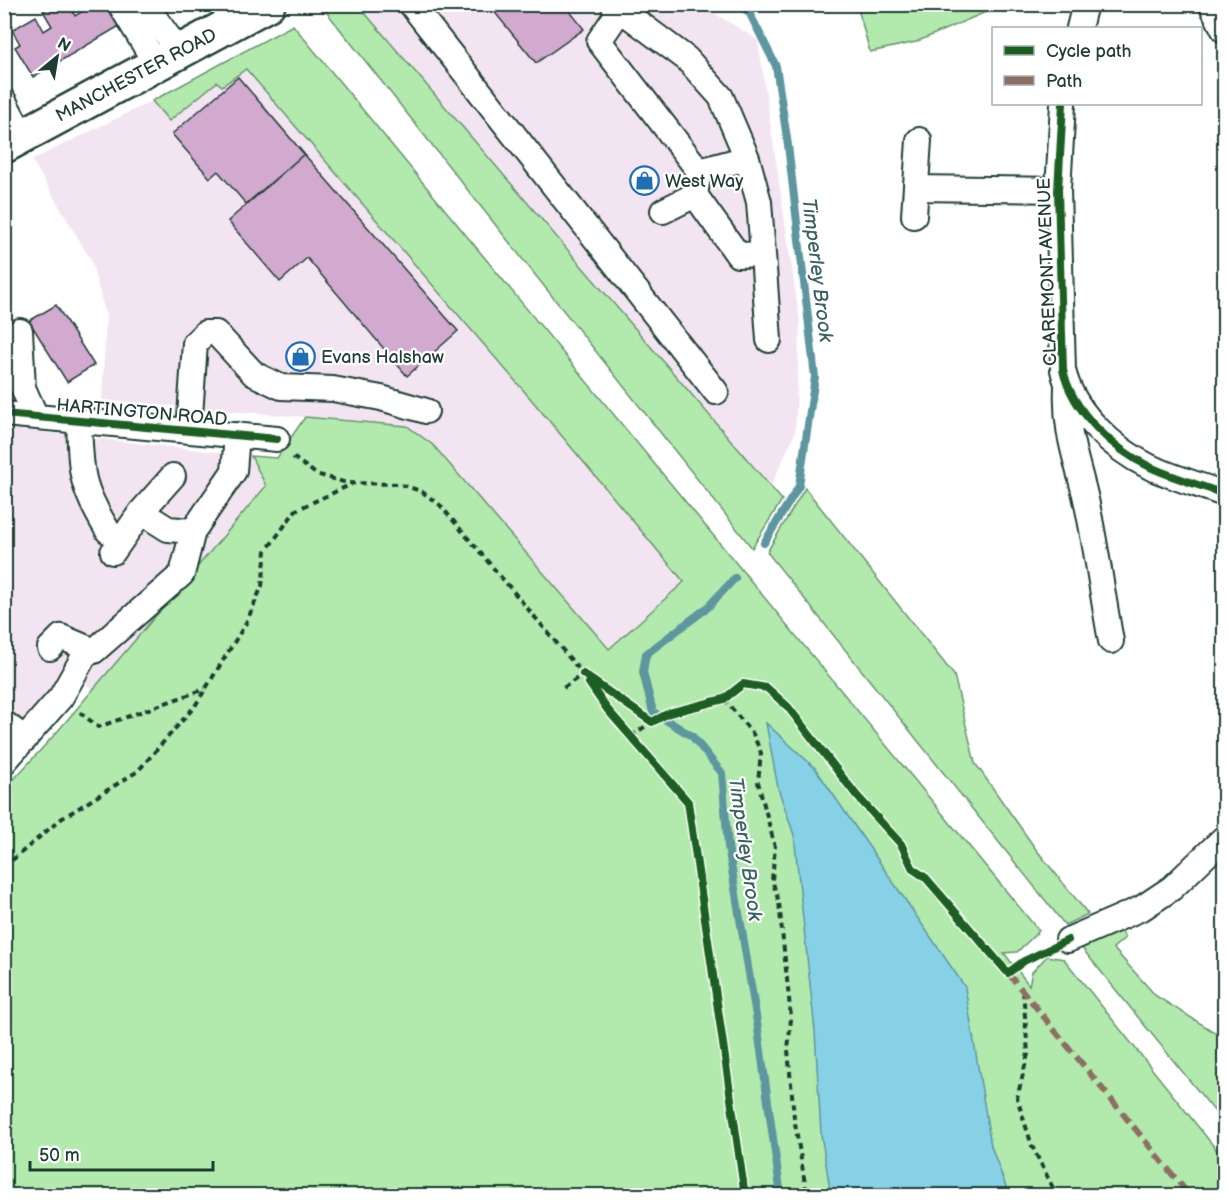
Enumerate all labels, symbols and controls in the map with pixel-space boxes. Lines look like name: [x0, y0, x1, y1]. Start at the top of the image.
street label: MANCHESTER ROAD: [52, 23, 220, 127]
north arrow: [27, 27, 87, 87]
legend: [992, 27, 1202, 105]
text: Cycle path: [1046, 41, 1132, 62]
text: Path: [1046, 71, 1082, 92]
shop icon: West Way: [628, 165, 660, 197]
place label: West Way: [665, 171, 744, 192]
street label: CLAREMONT AVENUE: [1034, 177, 1061, 366]
water label: Timperley Brook: [796, 197, 838, 345]
shop icon: Evans Halshaw: [284, 341, 316, 373]
place label: Evans Halshaw: [321, 347, 444, 368]
street label: HARTINGTON ROAD: [56, 395, 228, 430]
water label: Timperley Brook: [723, 776, 767, 924]
scale bar: [30, 1134, 213, 1172]
text: 50 m: [39, 1145, 80, 1166]

